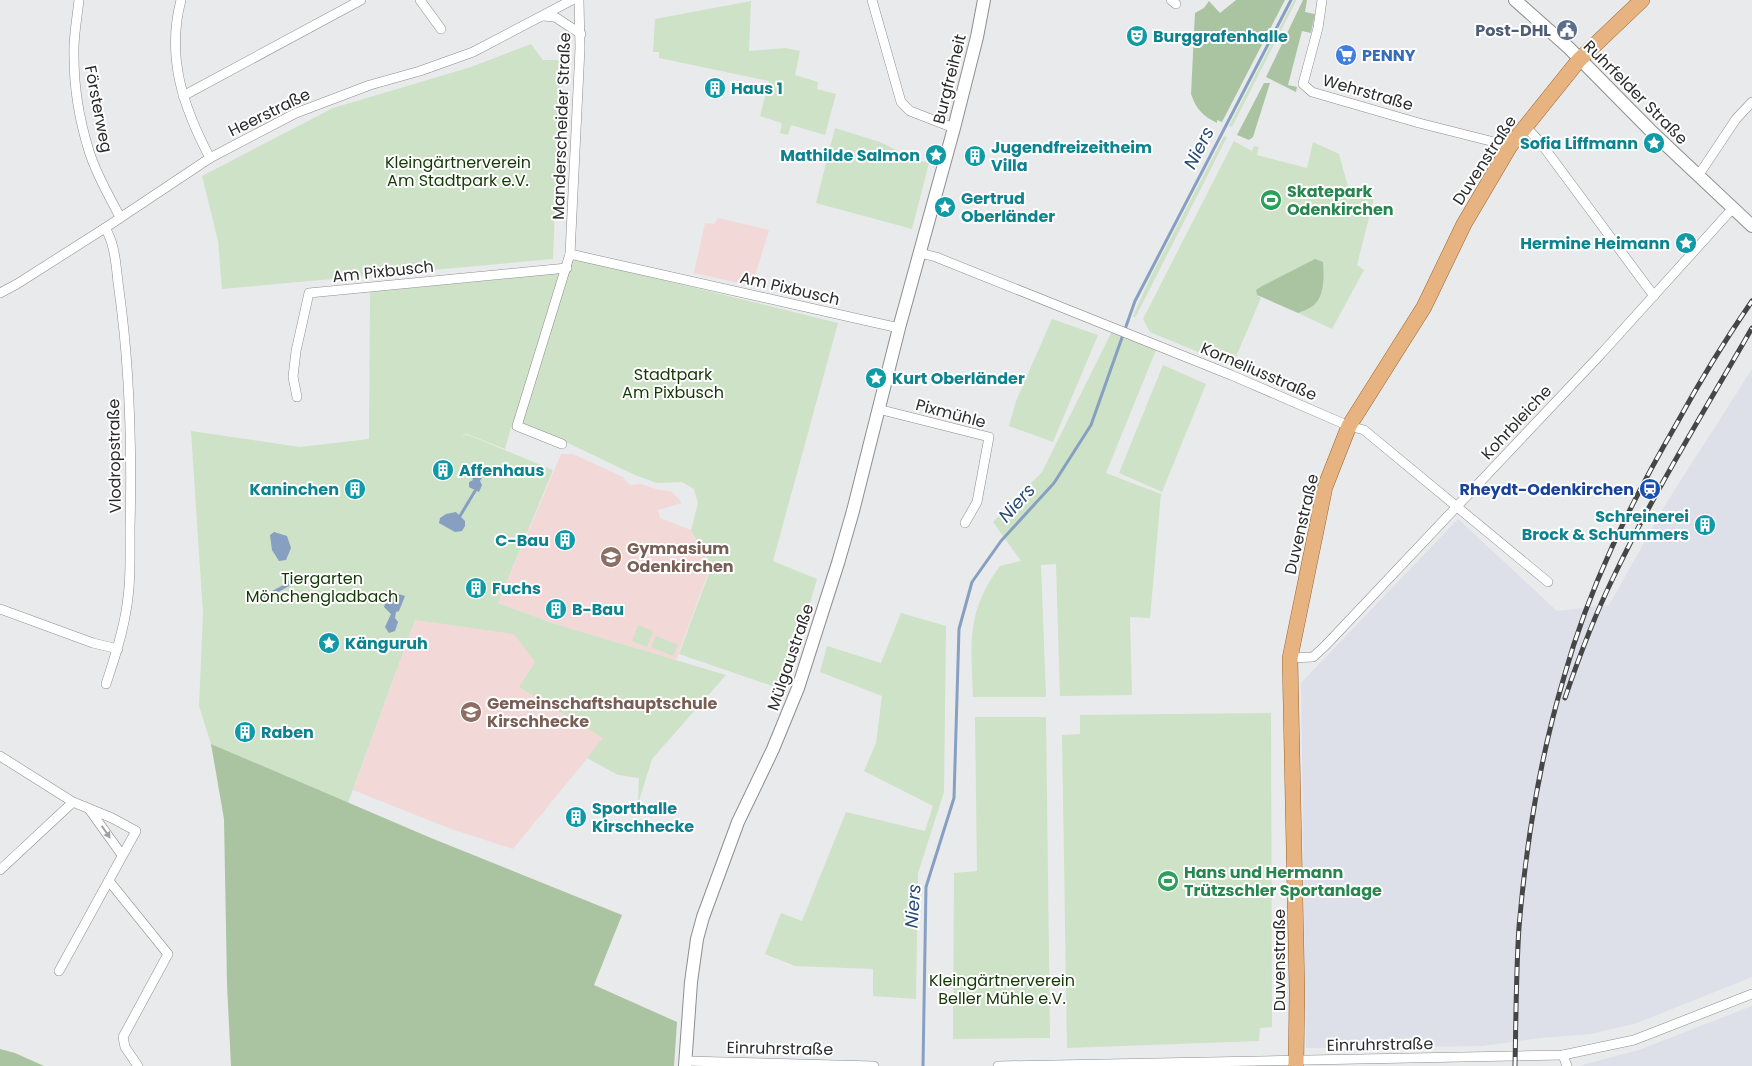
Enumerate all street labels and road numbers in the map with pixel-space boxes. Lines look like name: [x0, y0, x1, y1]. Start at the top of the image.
street label: Manderscheider Straße: [547, 32, 576, 220]
street label: Burgfreiheit: [927, 32, 972, 126]
street label: Ruhrfelder Straße: [1578, 35, 1693, 150]
street label: Försterweg: [79, 64, 118, 155]
street label: Wehrstraße: [1320, 69, 1416, 116]
street label: Heerstraße: [224, 83, 314, 142]
street label: Duvenstraße: [1447, 111, 1522, 210]
street label: Am Pixbusch: [331, 255, 435, 288]
street label: Am Pixbusch: [738, 266, 842, 311]
street label: Korneliusstraße: [1197, 337, 1321, 406]
street label: Kohrbleiche: [1476, 380, 1557, 465]
street label: Pixmühle: [913, 393, 989, 434]
street label: Vlodropstraße: [102, 398, 127, 513]
street label: Duvenstraße: [1279, 472, 1324, 577]
street label: Mülgaustraße: [761, 601, 820, 714]
street label: Duvenstraße: [1268, 909, 1291, 1011]
street label: Einruhrstraße: [1327, 1032, 1434, 1057]
street label: Einruhrstraße: [727, 1036, 834, 1061]

